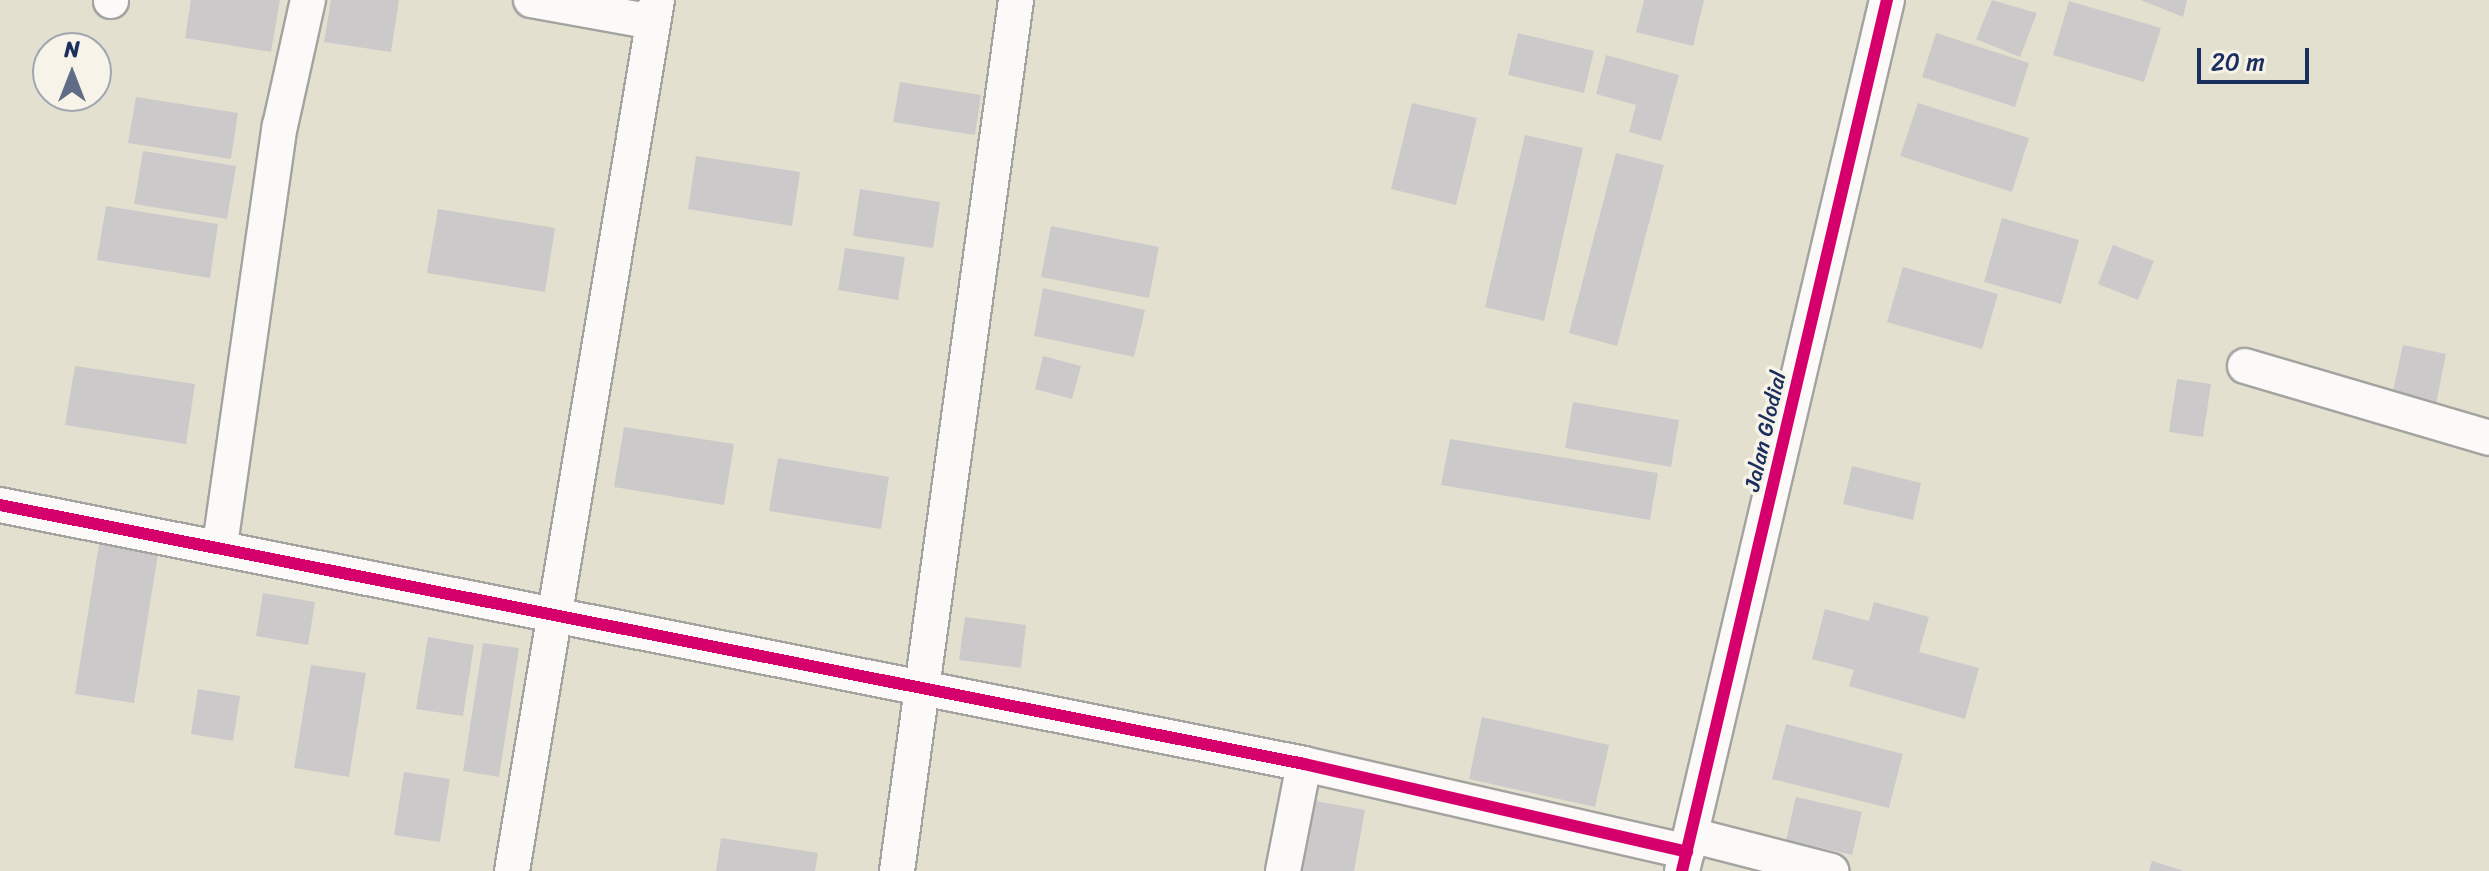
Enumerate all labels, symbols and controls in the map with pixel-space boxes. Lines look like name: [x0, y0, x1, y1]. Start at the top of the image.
text: N: [64, 30, 80, 69]
north arrow: [32, 32, 112, 112]
scale bar: [2201, 32, 2313, 82]
text: 20 m: [2211, 41, 2265, 83]
street label: Jalan Glodial: [1738, 368, 1792, 494]

